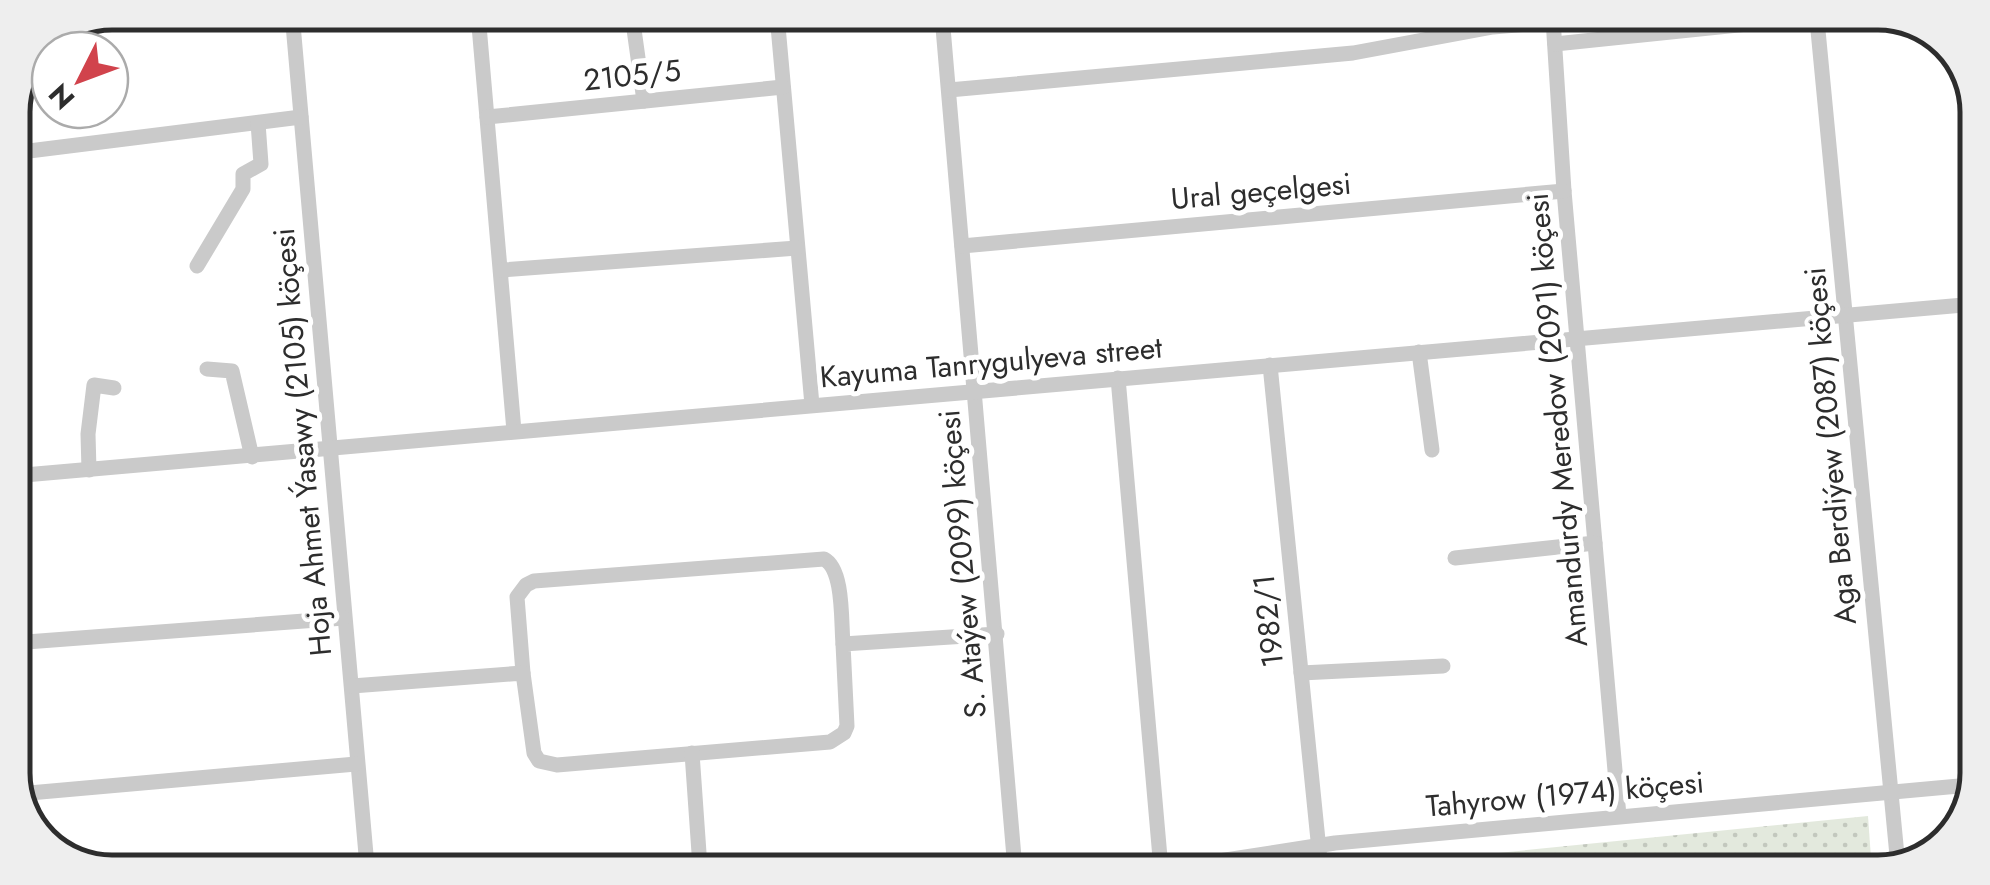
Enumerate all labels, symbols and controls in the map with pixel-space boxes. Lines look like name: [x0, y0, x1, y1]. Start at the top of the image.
north arrow: [30, 30, 130, 130]
street label: 2105/5: [581, 49, 683, 101]
text: N: [39, 74, 84, 118]
street label: Ural geçelgesi: [1169, 162, 1353, 220]
street label: Amandurdy Meredow (2091) köçesi: [1516, 191, 1598, 649]
street label: Hoja Ahmet Ýasawy (2105) köçesi: [262, 226, 342, 658]
street label: Aga Berdiýew (2087) köçesi: [1793, 266, 1867, 626]
street label: Kayuma Tanrygulyeva street: [818, 326, 1165, 398]
street label: S. Ataýew (2099) köçesi: [927, 408, 997, 720]
street label: 1982/1: [1242, 572, 1294, 670]
street label: Tahyrow (1974) köçesi: [1424, 760, 1706, 828]

